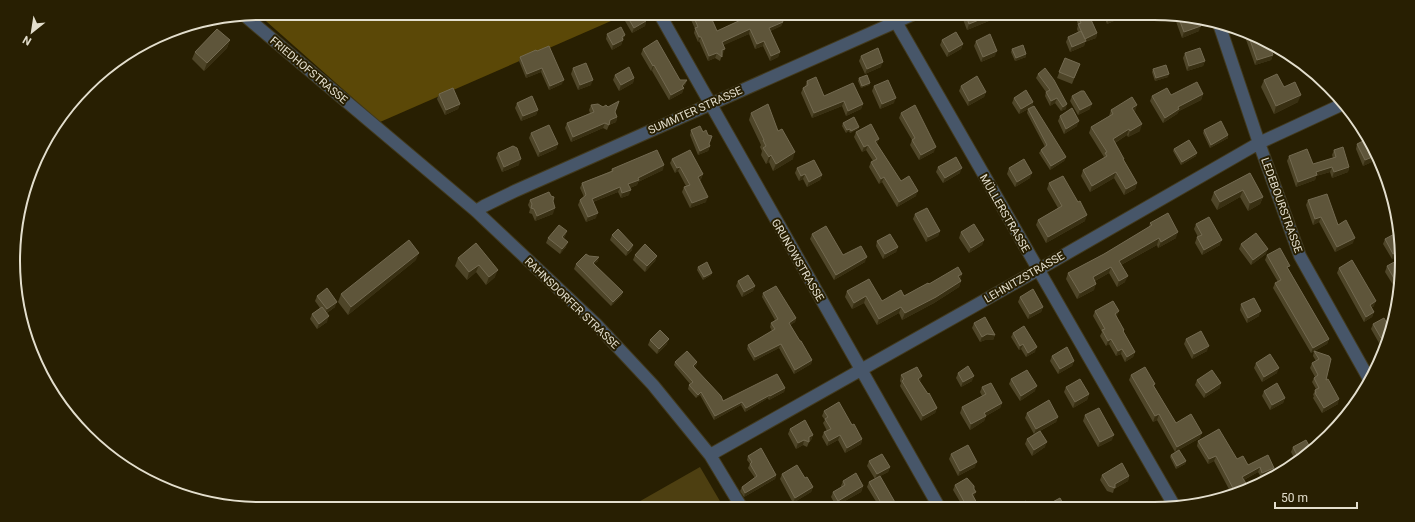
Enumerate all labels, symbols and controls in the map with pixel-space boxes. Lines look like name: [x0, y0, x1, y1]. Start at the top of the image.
north arrow: [12, 12, 52, 52]
text: N: [20, 33, 34, 48]
street label: FRIEDHOFSTRASSE: [267, 34, 350, 107]
street label: SUMMTER STRASSE: [646, 84, 744, 137]
street label: LEDEBOURSTRASSE: [1258, 156, 1305, 255]
street label: MÜLLERSTRASSE: [977, 172, 1032, 255]
street label: GRUNOWSTRASSE: [769, 217, 826, 304]
street label: LEHNITZSTRASSE: [982, 249, 1067, 306]
street label: RAHNSDORFER STRASSE: [522, 255, 621, 352]
scale bar: [1275, 484, 1357, 510]
text: 50 m: [1281, 491, 1308, 505]

